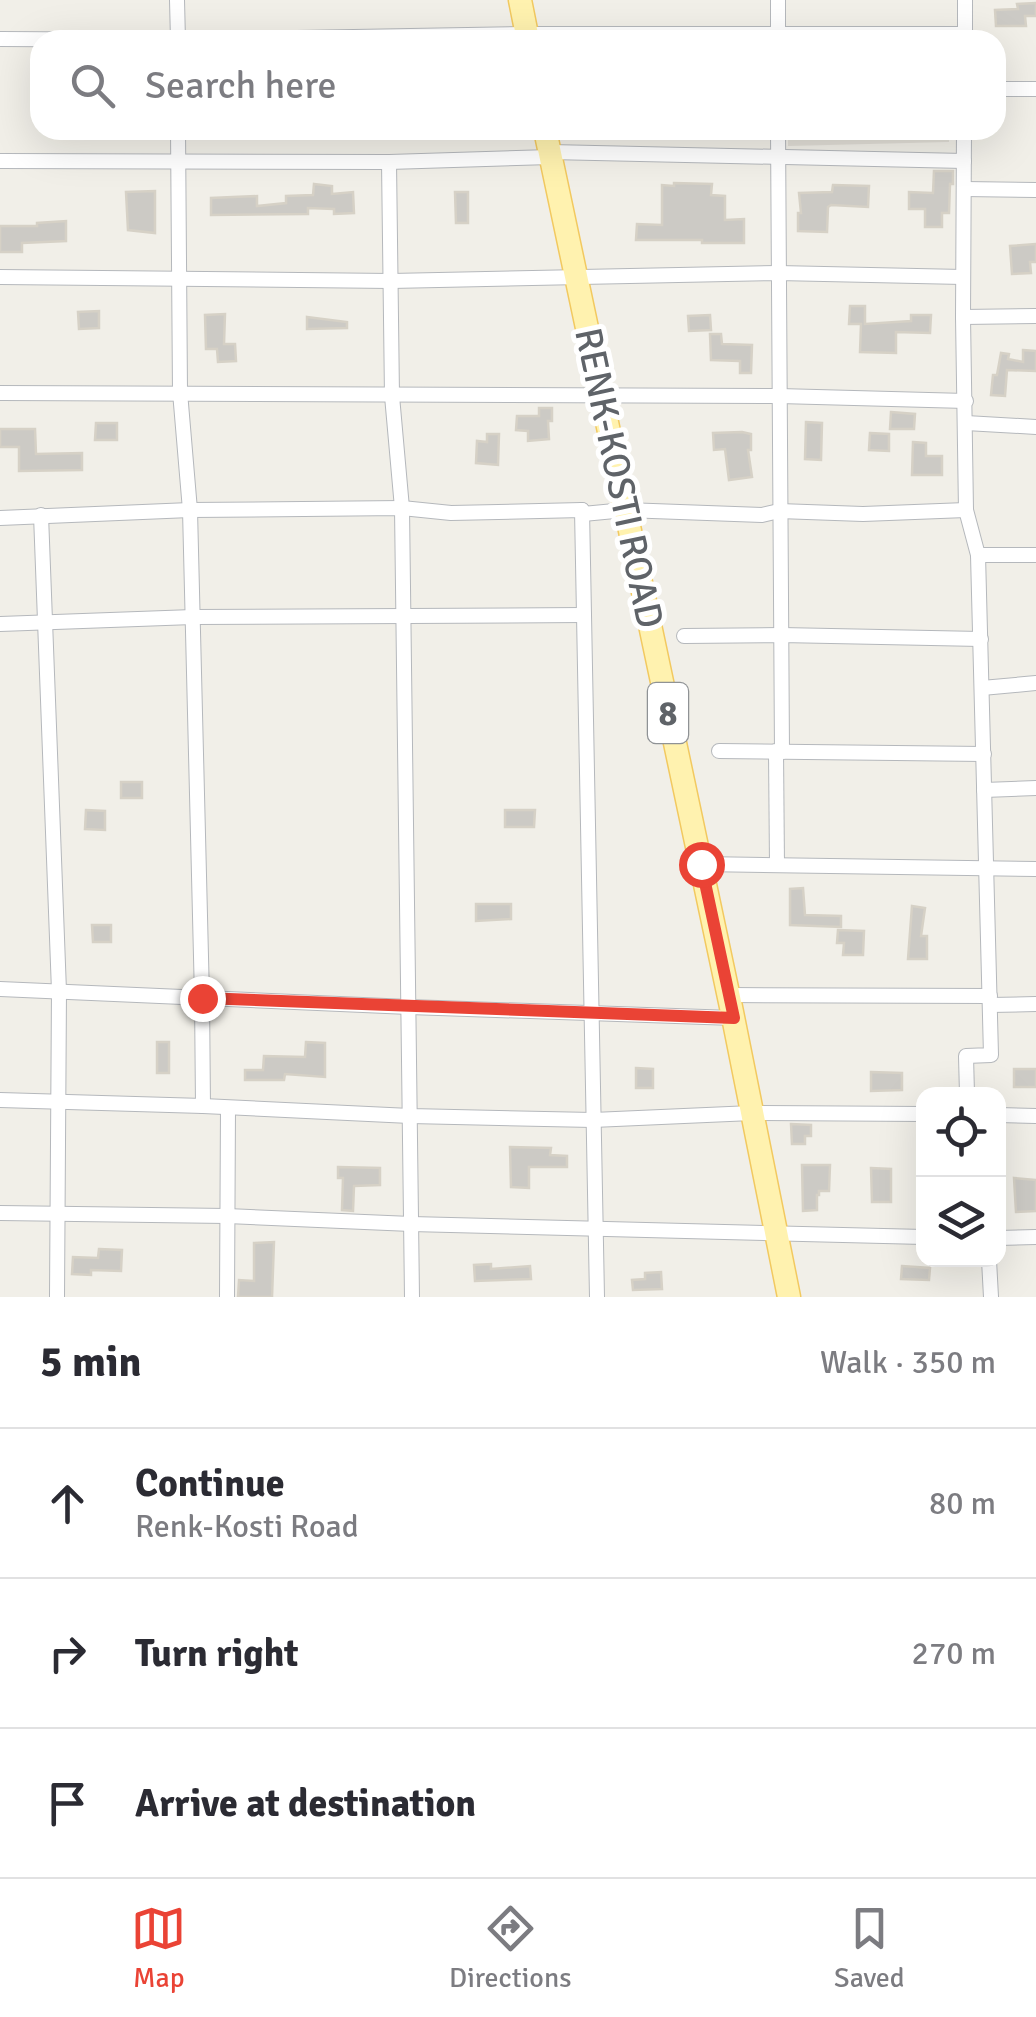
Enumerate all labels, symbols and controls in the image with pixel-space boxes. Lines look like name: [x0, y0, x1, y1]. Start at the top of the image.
search box: [30, 30, 1006, 140]
icon: search: [65, 58, 120, 113]
text: Search here: [145, 62, 337, 109]
street label: RENK-KOSTI ROAD: [564, 324, 674, 632]
road number: 8: [648, 683, 688, 743]
route start: [679, 842, 725, 888]
route end: [180, 976, 226, 1022]
map controls: [916, 1087, 1006, 1267]
button: locate: [916, 1087, 1006, 1177]
button: layers: [916, 1177, 1006, 1267]
text: 5 min: [40, 1337, 141, 1388]
text: Walk · 350 m: [820, 1343, 996, 1382]
text: Continue: [135, 1460, 285, 1507]
icon: ahead: [40, 1476, 95, 1531]
text: 80 m: [929, 1484, 996, 1523]
text: Renk-Kosti Road: [135, 1507, 359, 1546]
icon: right: [40, 1626, 95, 1681]
text: Turn right: [135, 1630, 299, 1677]
text: 270 m: [912, 1634, 996, 1673]
icon: arrive: [40, 1776, 95, 1831]
text: Arrive at destination: [135, 1780, 476, 1827]
tab: Map: [131, 1901, 186, 1995]
tab: Directions: [449, 1901, 571, 1995]
tab: Saved: [834, 1901, 905, 1995]

